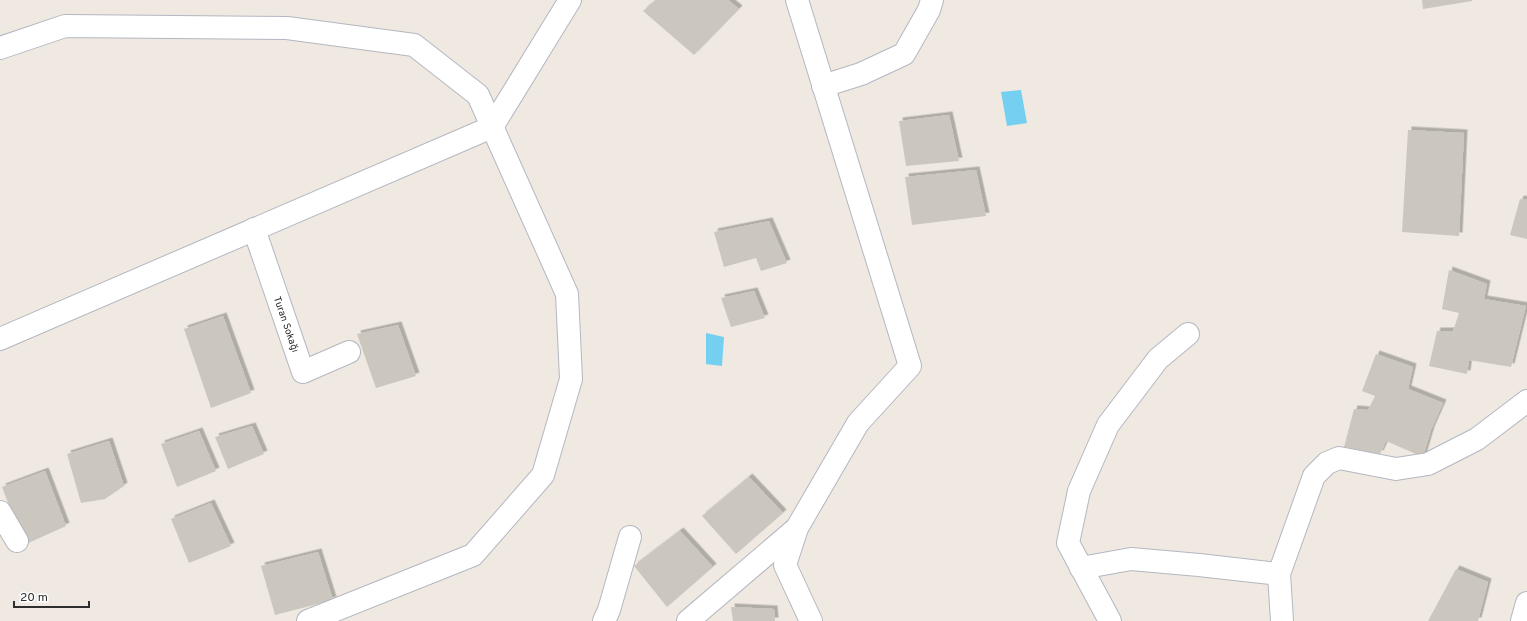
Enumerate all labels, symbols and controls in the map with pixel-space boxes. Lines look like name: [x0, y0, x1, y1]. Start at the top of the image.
street label: Turan Sokağı: [270, 295, 301, 354]
scale bar: [14, 583, 89, 609]
text: 20 m: [20, 590, 48, 606]

